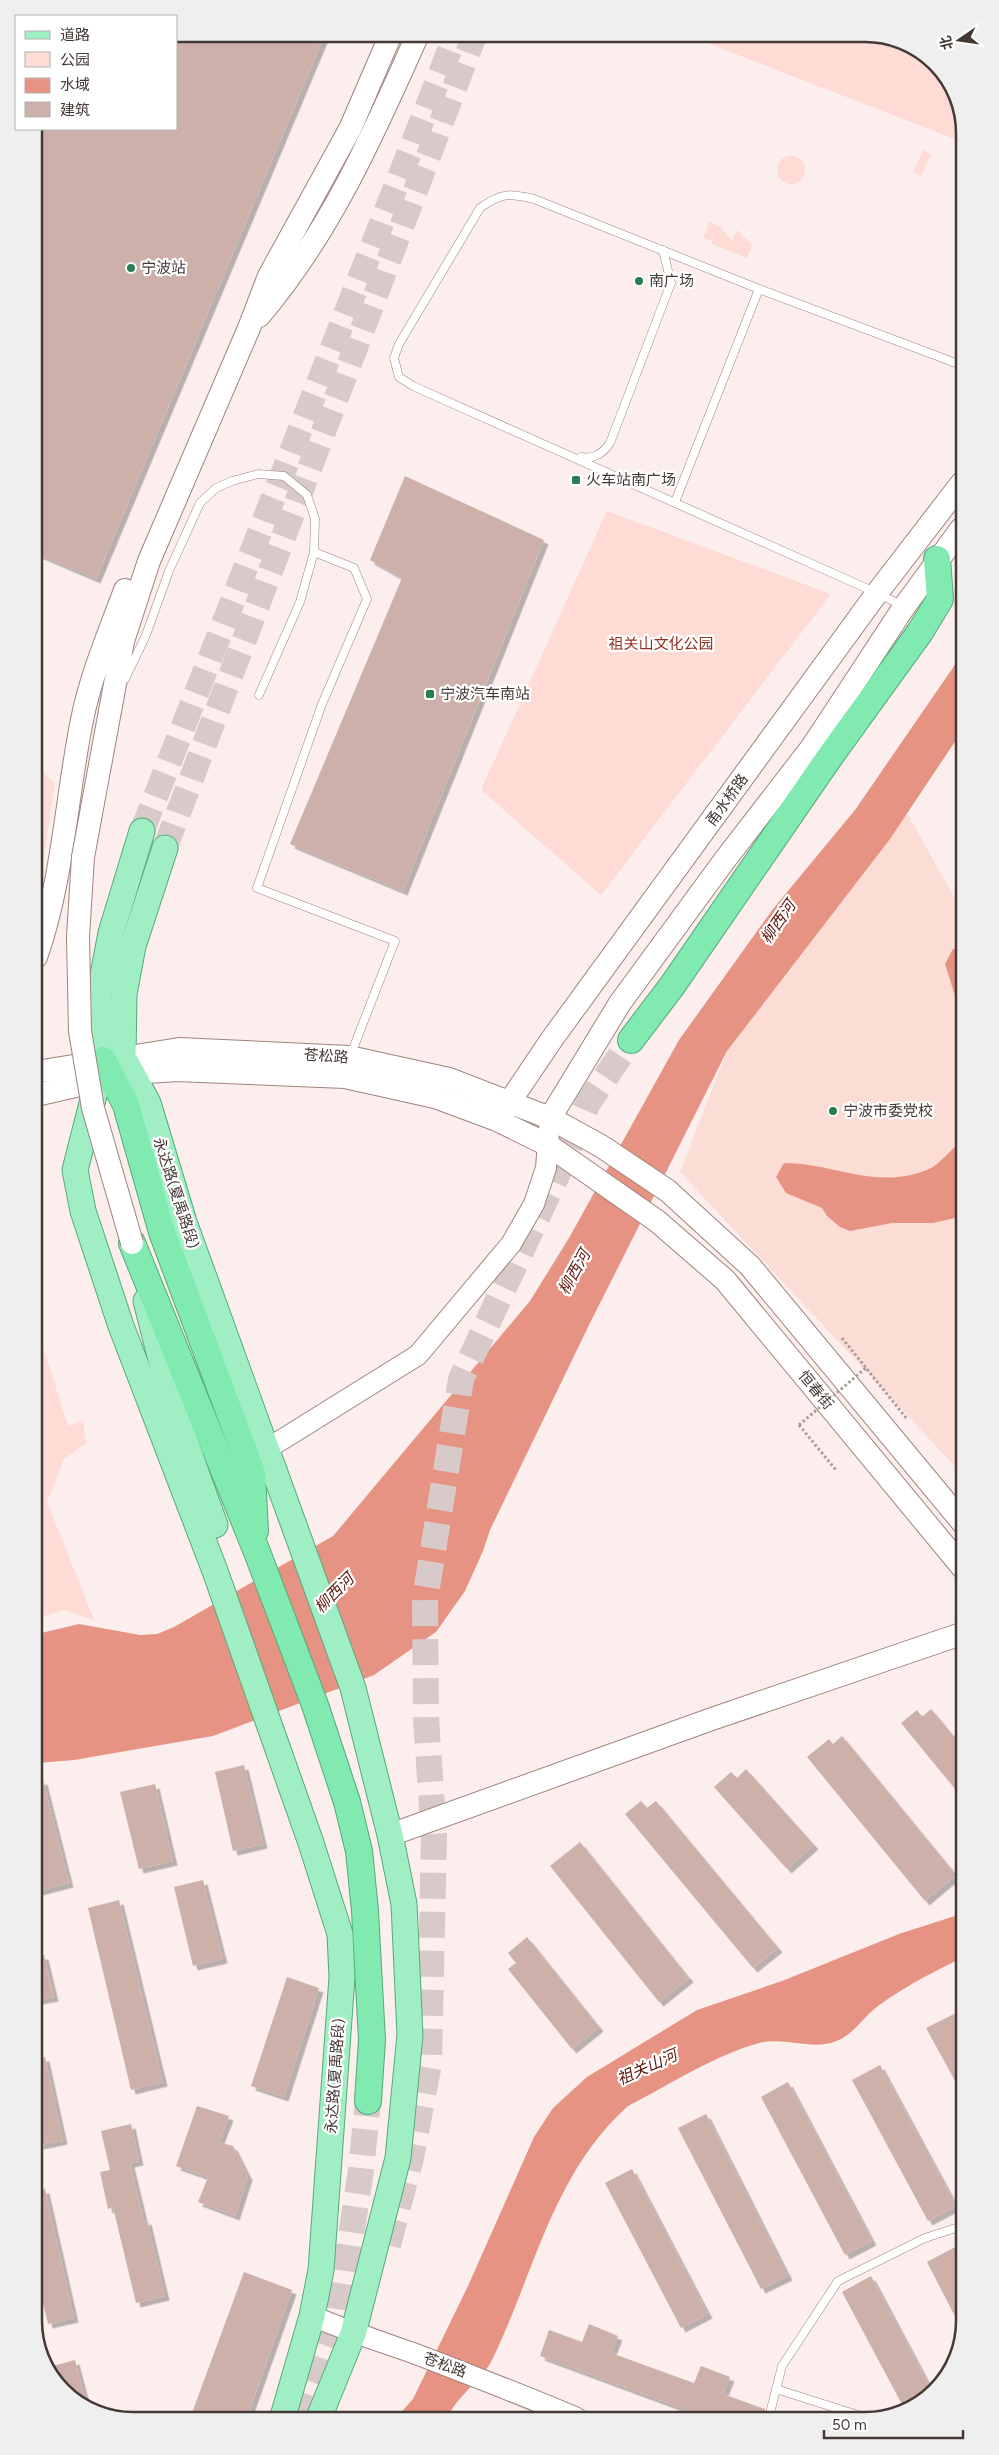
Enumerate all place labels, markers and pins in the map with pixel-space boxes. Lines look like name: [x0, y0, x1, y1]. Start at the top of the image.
place label: 宁波站: [141, 259, 186, 277]
marker: 宁波站: [125, 262, 137, 274]
place label: 南广场: [649, 272, 694, 290]
marker: 南广场: [633, 275, 645, 287]
place label: 火车站南广场: [586, 471, 676, 489]
marker: 火车站南广场: [570, 474, 582, 486]
place label: 宁波汽车南站: [440, 685, 530, 703]
marker: 宁波汽车南站: [424, 688, 436, 700]
place label: 宁波市委党校: [843, 1102, 933, 1120]
marker: 宁波市委党校: [827, 1105, 839, 1117]

